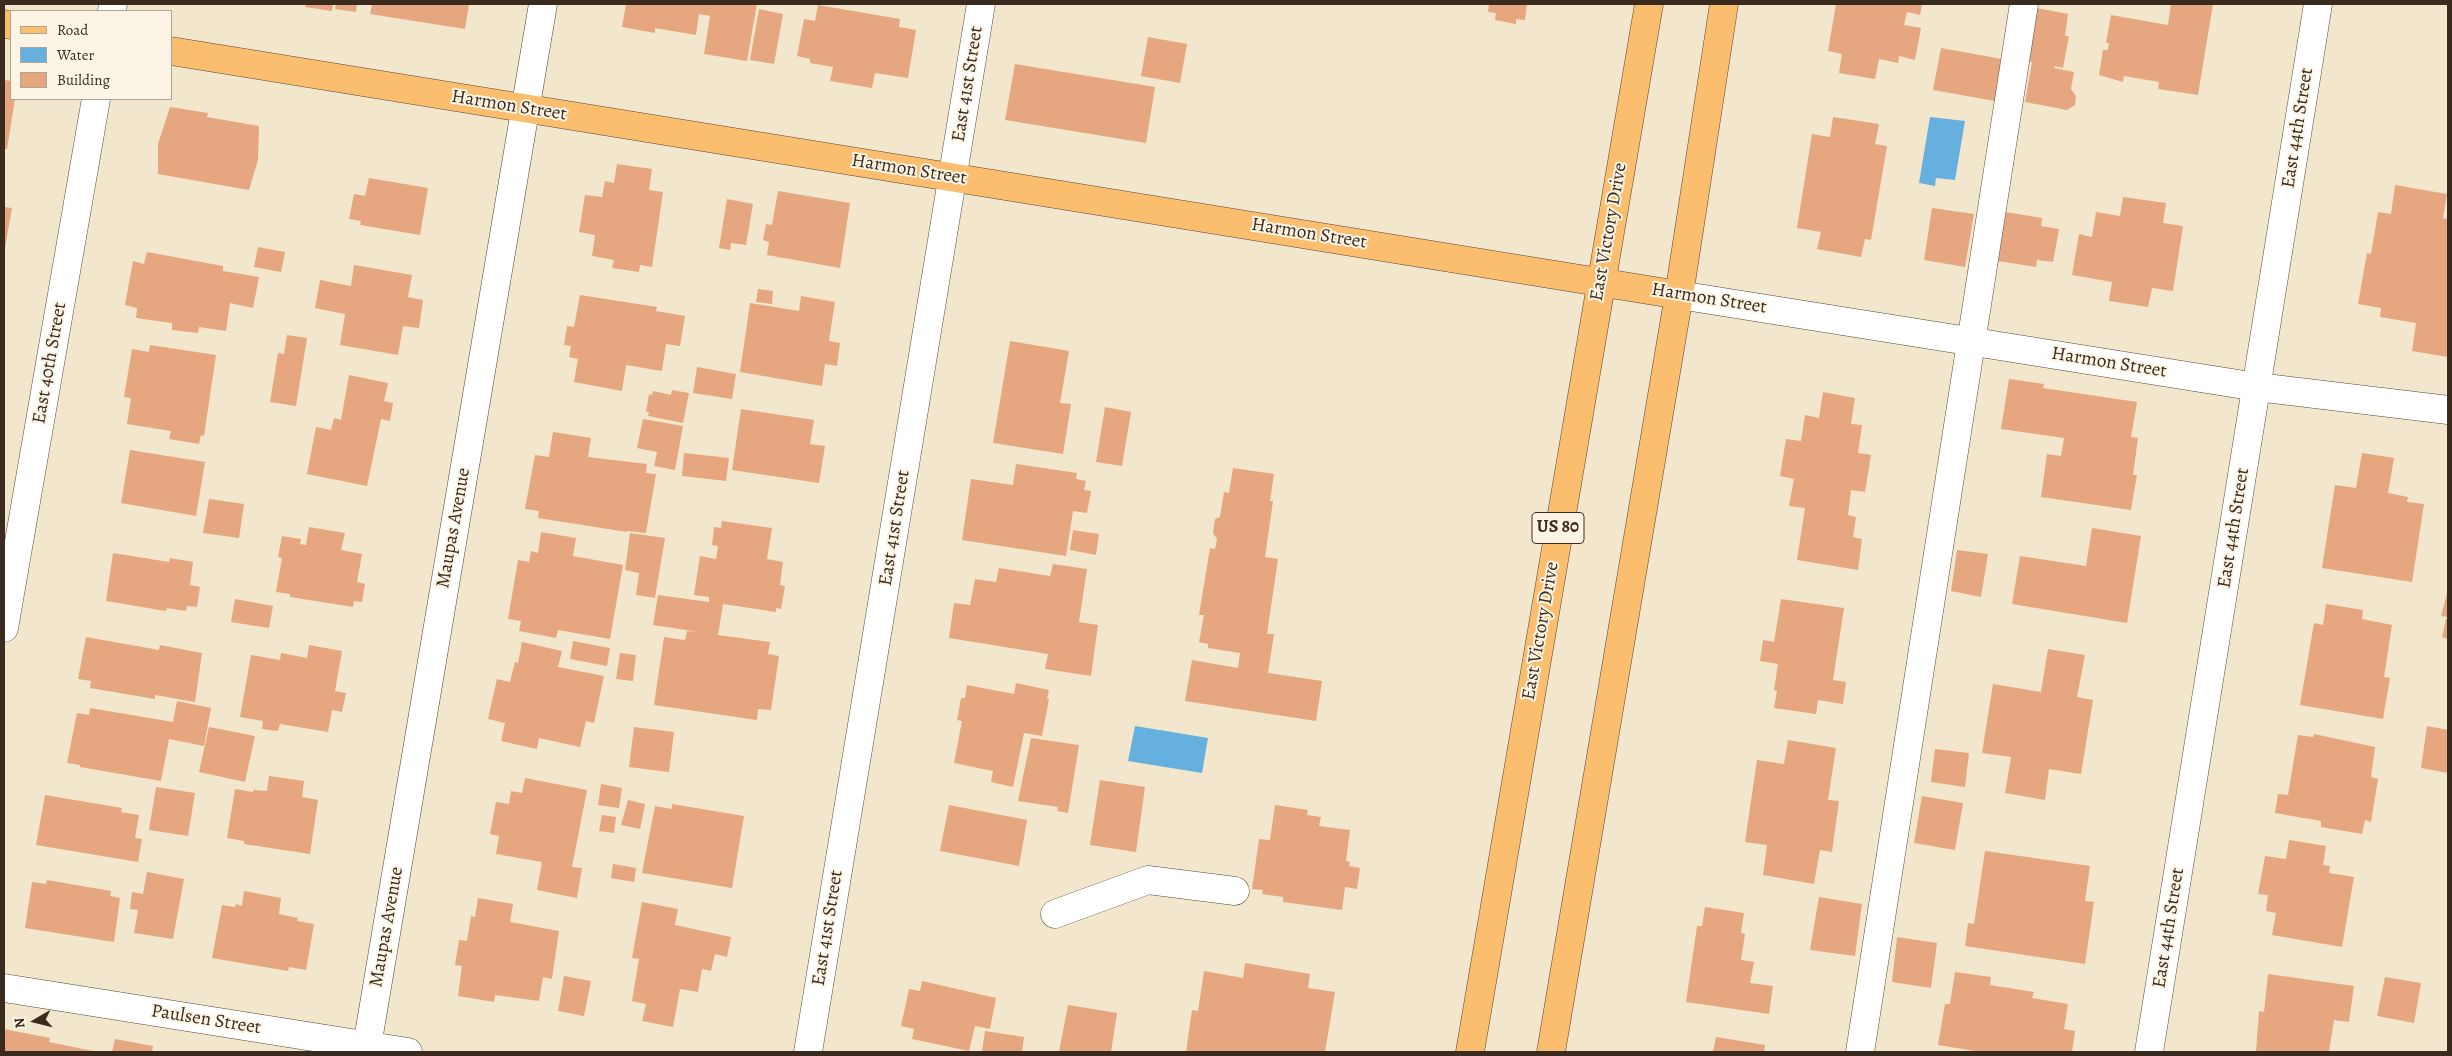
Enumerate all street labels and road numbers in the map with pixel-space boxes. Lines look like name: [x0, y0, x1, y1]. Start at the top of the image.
street label: East 41st Street: [948, 25, 988, 143]
street label: East 44th Street: [2277, 66, 2319, 190]
street label: Harmon Street: [450, 86, 568, 126]
street label: Harmon Street: [850, 150, 968, 190]
street label: East Victory Drive: [1586, 161, 1632, 303]
street label: Harmon Street: [1250, 214, 1368, 254]
street label: Harmon Street: [1650, 279, 1768, 319]
street label: East 40th Street: [28, 300, 72, 426]
street label: Harmon Street: [2050, 343, 2168, 383]
street label: Maupas Avenue: [432, 466, 476, 590]
street label: East 44th Street: [2213, 466, 2255, 590]
street label: East 41st Street: [875, 469, 915, 587]
road number: US 80: [1532, 512, 1584, 544]
street label: East Victory Drive: [1518, 560, 1564, 702]
street label: Maupas Avenue: [365, 865, 409, 989]
street label: East 44th Street: [2148, 866, 2190, 990]
street label: East 41st Street: [808, 869, 848, 987]
street label: Paulsen Street: [149, 1000, 263, 1040]

